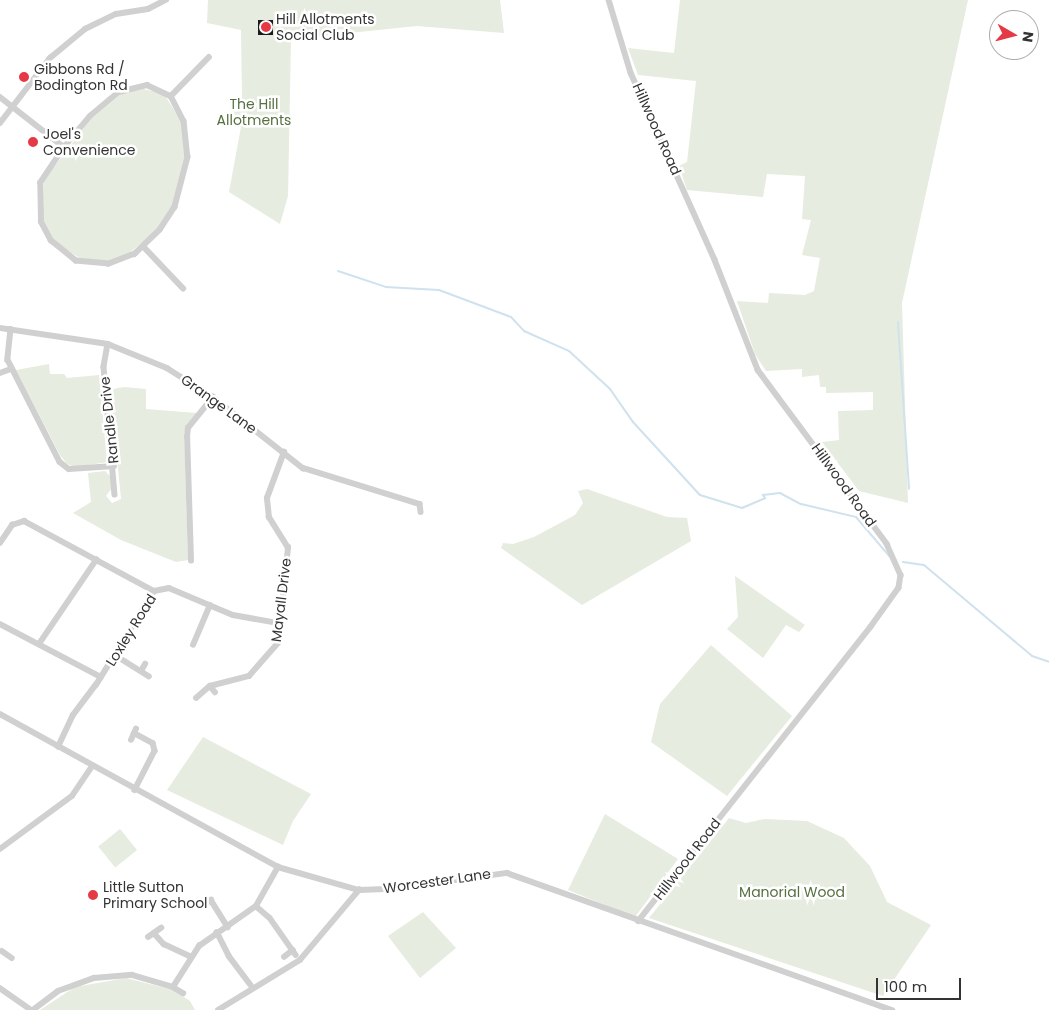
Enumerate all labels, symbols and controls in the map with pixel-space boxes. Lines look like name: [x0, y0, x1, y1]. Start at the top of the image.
north arrow: [989, 10, 1039, 60]
place label: Hill Allotments Social Club: [276, 11, 375, 44]
marker: Hill Allotments Social Club: [260, 21, 272, 33]
text: N: [1017, 30, 1038, 44]
place label: Gibbons Rd / Bodington Rd: [34, 61, 128, 94]
marker: Gibbons Rd / Bodington Rd: [18, 71, 30, 83]
street label: Hillwood Road: [629, 80, 685, 178]
park label: The Hill Allotments: [217, 96, 291, 128]
place label: Joel's Convenience: [43, 126, 135, 158]
marker: Joel's Convenience: [27, 136, 39, 148]
street label: Grange Lane: [178, 371, 260, 437]
street label: Randle Drive: [96, 376, 122, 464]
street label: Hillwood Road: [808, 440, 880, 530]
street label: Mayall Drive: [268, 557, 294, 643]
street label: Loxley Road: [102, 591, 160, 669]
street label: Hillwood Road: [650, 815, 724, 903]
street label: Worcester Lane: [382, 865, 492, 897]
place label: Little Sutton Primary School: [103, 879, 208, 912]
park label: Manorial Wood: [739, 884, 845, 900]
marker: Little Sutton Primary School: [87, 889, 99, 901]
scale bar: [879, 968, 964, 1000]
text: 100 m: [884, 976, 927, 997]

